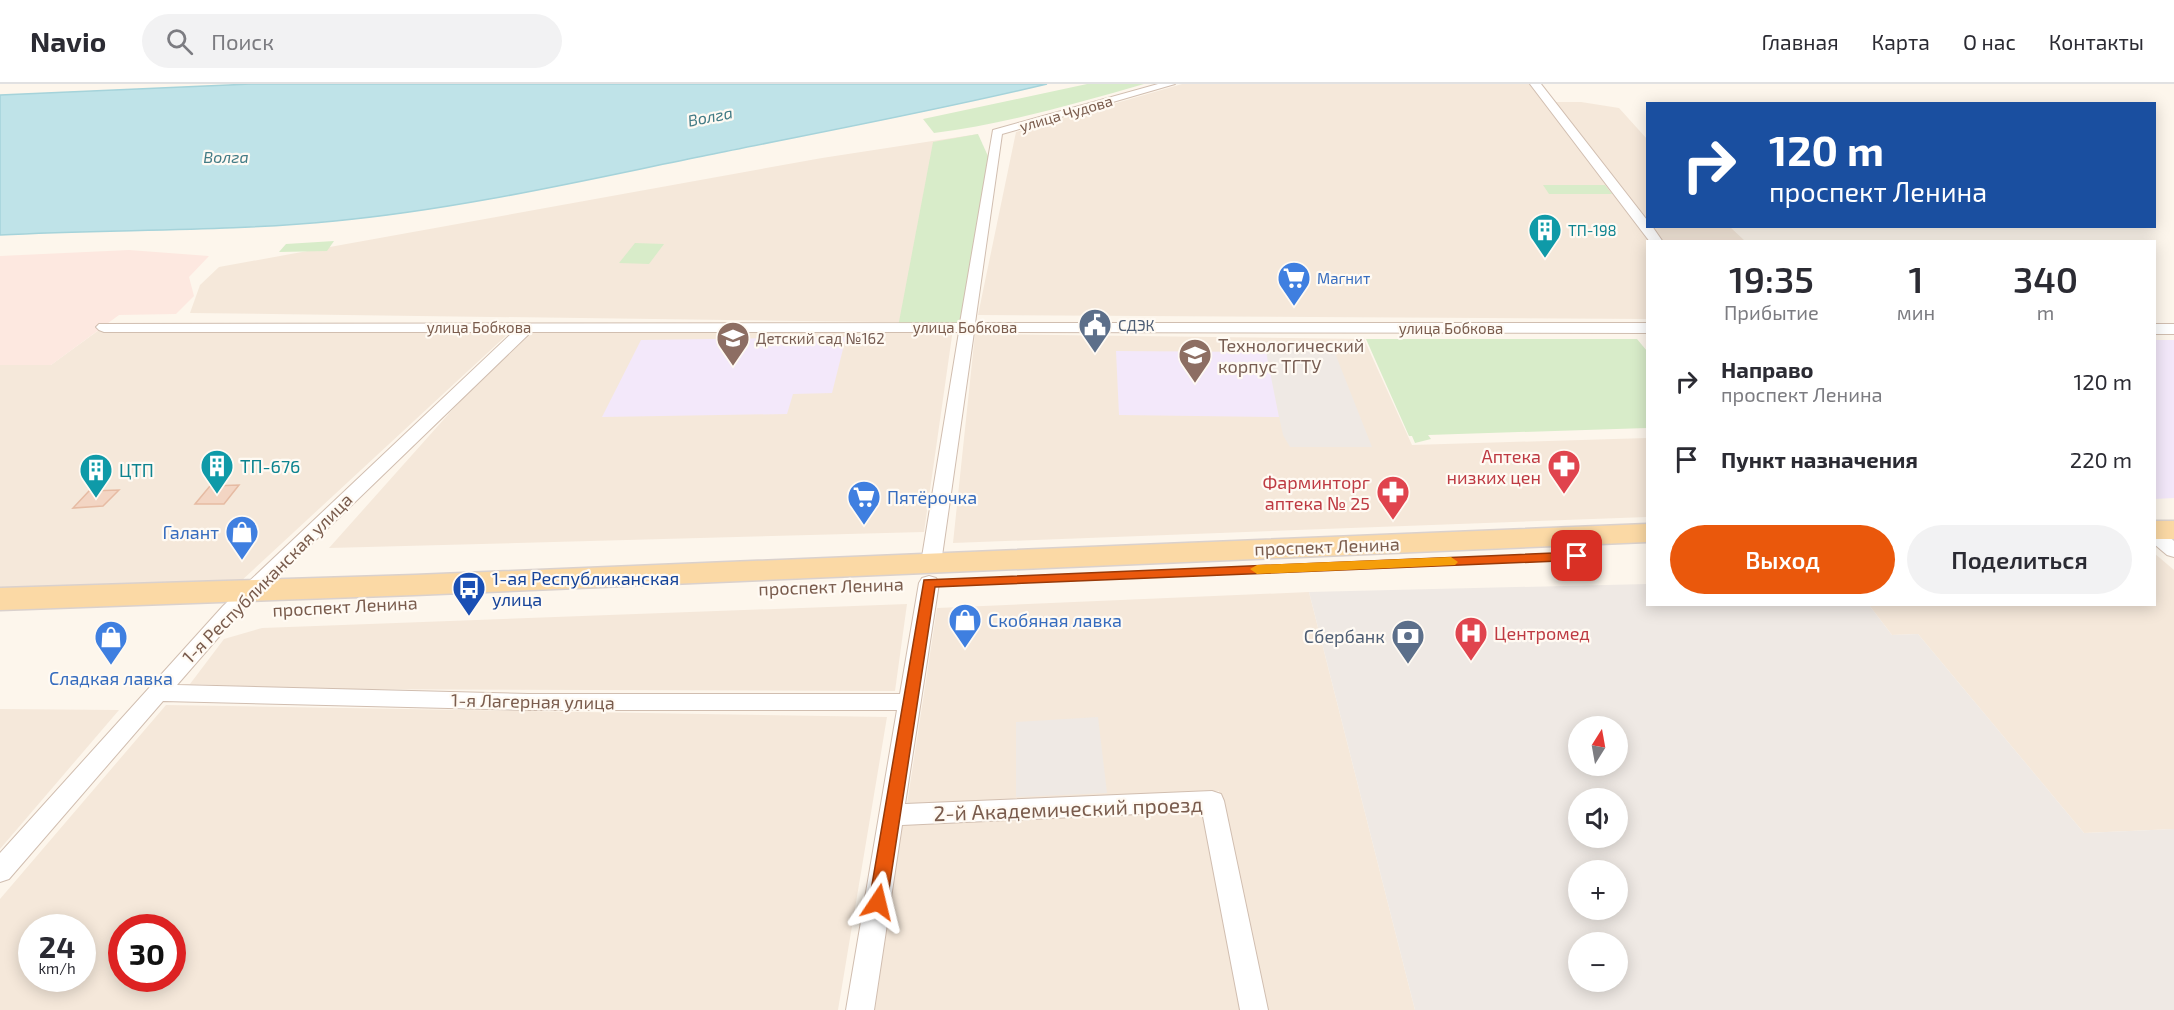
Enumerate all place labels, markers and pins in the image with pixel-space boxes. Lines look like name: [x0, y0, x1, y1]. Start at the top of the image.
building icon: ТП-198: [1527, 212, 1563, 259]
place label: ТП-198: [1568, 221, 1617, 239]
supermarket icon: Магнит: [1276, 260, 1312, 307]
place label: Магнит: [1317, 269, 1370, 287]
public building icon: СДЭК: [1077, 307, 1113, 354]
place label: СДЭК: [1118, 316, 1155, 334]
school or university icon: Детский сад №162: [715, 320, 751, 367]
place label: Детский сад №162: [756, 329, 885, 347]
place label: Технологический корпус ТГТУ: [1218, 334, 1364, 377]
school or university icon: Технологический корпус ТГТУ: [1177, 337, 1213, 384]
place label: Аптека низких цен: [1446, 445, 1541, 488]
building icon: ТП-676: [199, 448, 235, 495]
pharmacy icon: Аптека низких цен: [1546, 448, 1582, 495]
building icon: ЦТП: [78, 452, 114, 499]
place label: ТП-676: [240, 455, 300, 477]
place label: ЦТП: [119, 459, 154, 481]
place label: Фарминторг аптека № 25: [1263, 471, 1370, 514]
pharmacy icon: Фарминторг аптека № 25: [1375, 474, 1411, 521]
supermarket icon: Пятёрочка: [846, 479, 882, 526]
place label: Пятёрочка: [887, 486, 977, 508]
shop icon: Галант: [224, 514, 260, 561]
place label: Галант: [162, 521, 219, 543]
pin: [1551, 530, 1602, 581]
place label: 1-ая Республиканская улица: [492, 567, 679, 610]
bus stop icon: 1-ая Республиканская улица: [451, 570, 487, 617]
shop icon: Скобяная лавка: [947, 602, 983, 649]
place label: Скобяная лавка: [988, 609, 1122, 631]
hospital icon: Центромед: [1453, 615, 1489, 662]
bank icon: Сбербанк: [1390, 618, 1426, 665]
shop icon: Сладкая лавка: [93, 619, 129, 666]
place label: Центромед: [1494, 622, 1590, 644]
place label: Сбербанк: [1304, 625, 1385, 647]
place label: Сладкая лавка: [49, 667, 173, 689]

